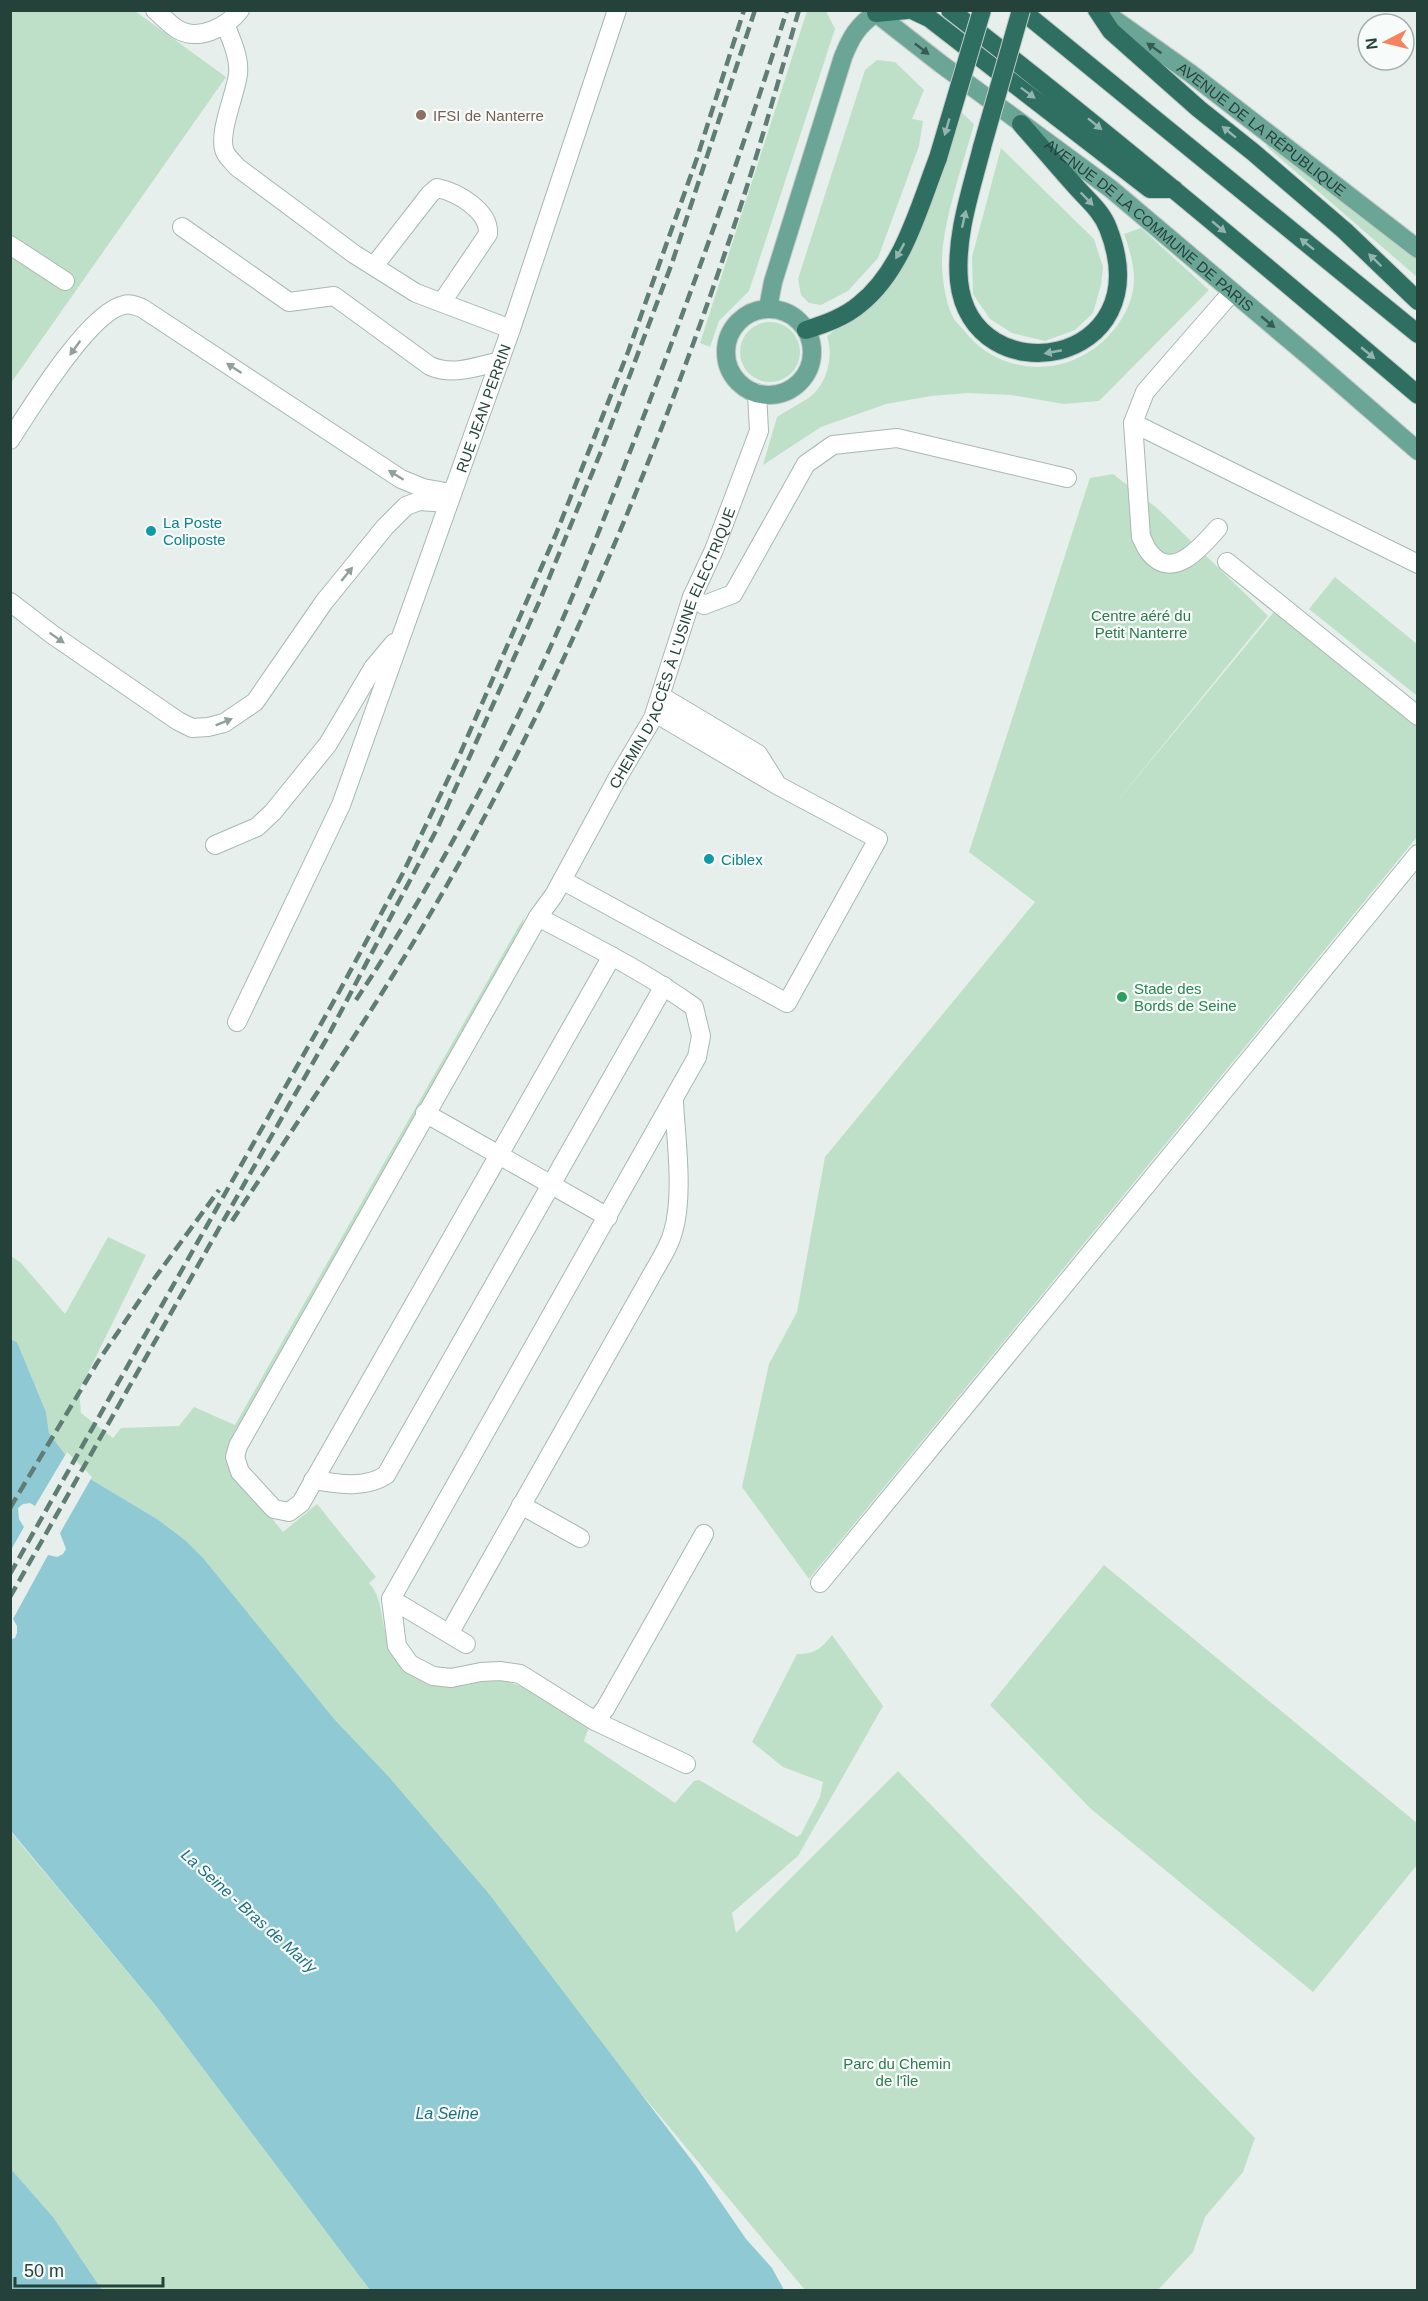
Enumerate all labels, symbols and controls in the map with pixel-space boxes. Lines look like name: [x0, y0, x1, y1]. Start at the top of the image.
north arrow: [1356, 12, 1416, 72]
text: N: [1362, 37, 1381, 51]
one-way arrow: [1147, 42, 1163, 54]
one-way arrow: [914, 43, 929, 55]
street label: AVENUE DE LA RÉPUBLIQUE: [1174, 58, 1350, 199]
one-way arrow: [1020, 86, 1035, 98]
place label: IFSI de Nanterre: [433, 107, 544, 124]
marker: IFSI de Nanterre: [414, 108, 428, 122]
one-way arrow: [942, 118, 951, 136]
one-way arrow: [1087, 118, 1103, 131]
one-way arrow: [1221, 126, 1236, 139]
street label: AVENUE DE LA COMMUNE DE PARIS: [1042, 135, 1257, 314]
one-way arrow: [1080, 191, 1094, 206]
one-way arrow: [959, 210, 969, 229]
one-way arrow: [1211, 220, 1227, 233]
one-way arrow: [1299, 237, 1315, 250]
one-way arrow: [895, 243, 905, 260]
one-way arrow: [1369, 254, 1383, 268]
one-way arrow: [1260, 315, 1275, 328]
one-way arrow: [69, 340, 81, 355]
street label: RUE JEAN PERRIN: [452, 342, 513, 475]
one-way arrow: [1360, 346, 1375, 359]
one-way arrow: [1044, 348, 1063, 357]
one-way arrow: [225, 363, 242, 374]
one-way arrow: [388, 470, 405, 481]
street label: CHEMIN D'ACCÈS À L'USINE ELECTRIQUE: [605, 505, 738, 791]
place label: La Poste Coliposte: [163, 514, 226, 548]
marker: La Poste Coliposte: [144, 524, 158, 538]
one-way arrow: [340, 566, 353, 582]
park label: Centre aéré du Petit Nanterre: [1091, 607, 1191, 641]
one-way arrow: [48, 632, 64, 644]
one-way arrow: [215, 717, 233, 727]
place label: Ciblex: [721, 851, 763, 868]
marker: Ciblex: [702, 852, 716, 866]
place label: Stade des Bords de Seine: [1134, 980, 1237, 1014]
marker: Stade des Bords de Seine: [1115, 990, 1129, 1004]
water label: La Seine - Bras de Marly: [178, 1846, 321, 1977]
park label: Parc du Chemin de l'île: [843, 2055, 951, 2089]
water label: La Seine: [415, 2105, 479, 2122]
scale bar: [15, 2250, 164, 2288]
text: 50 m: [24, 2261, 64, 2281]

